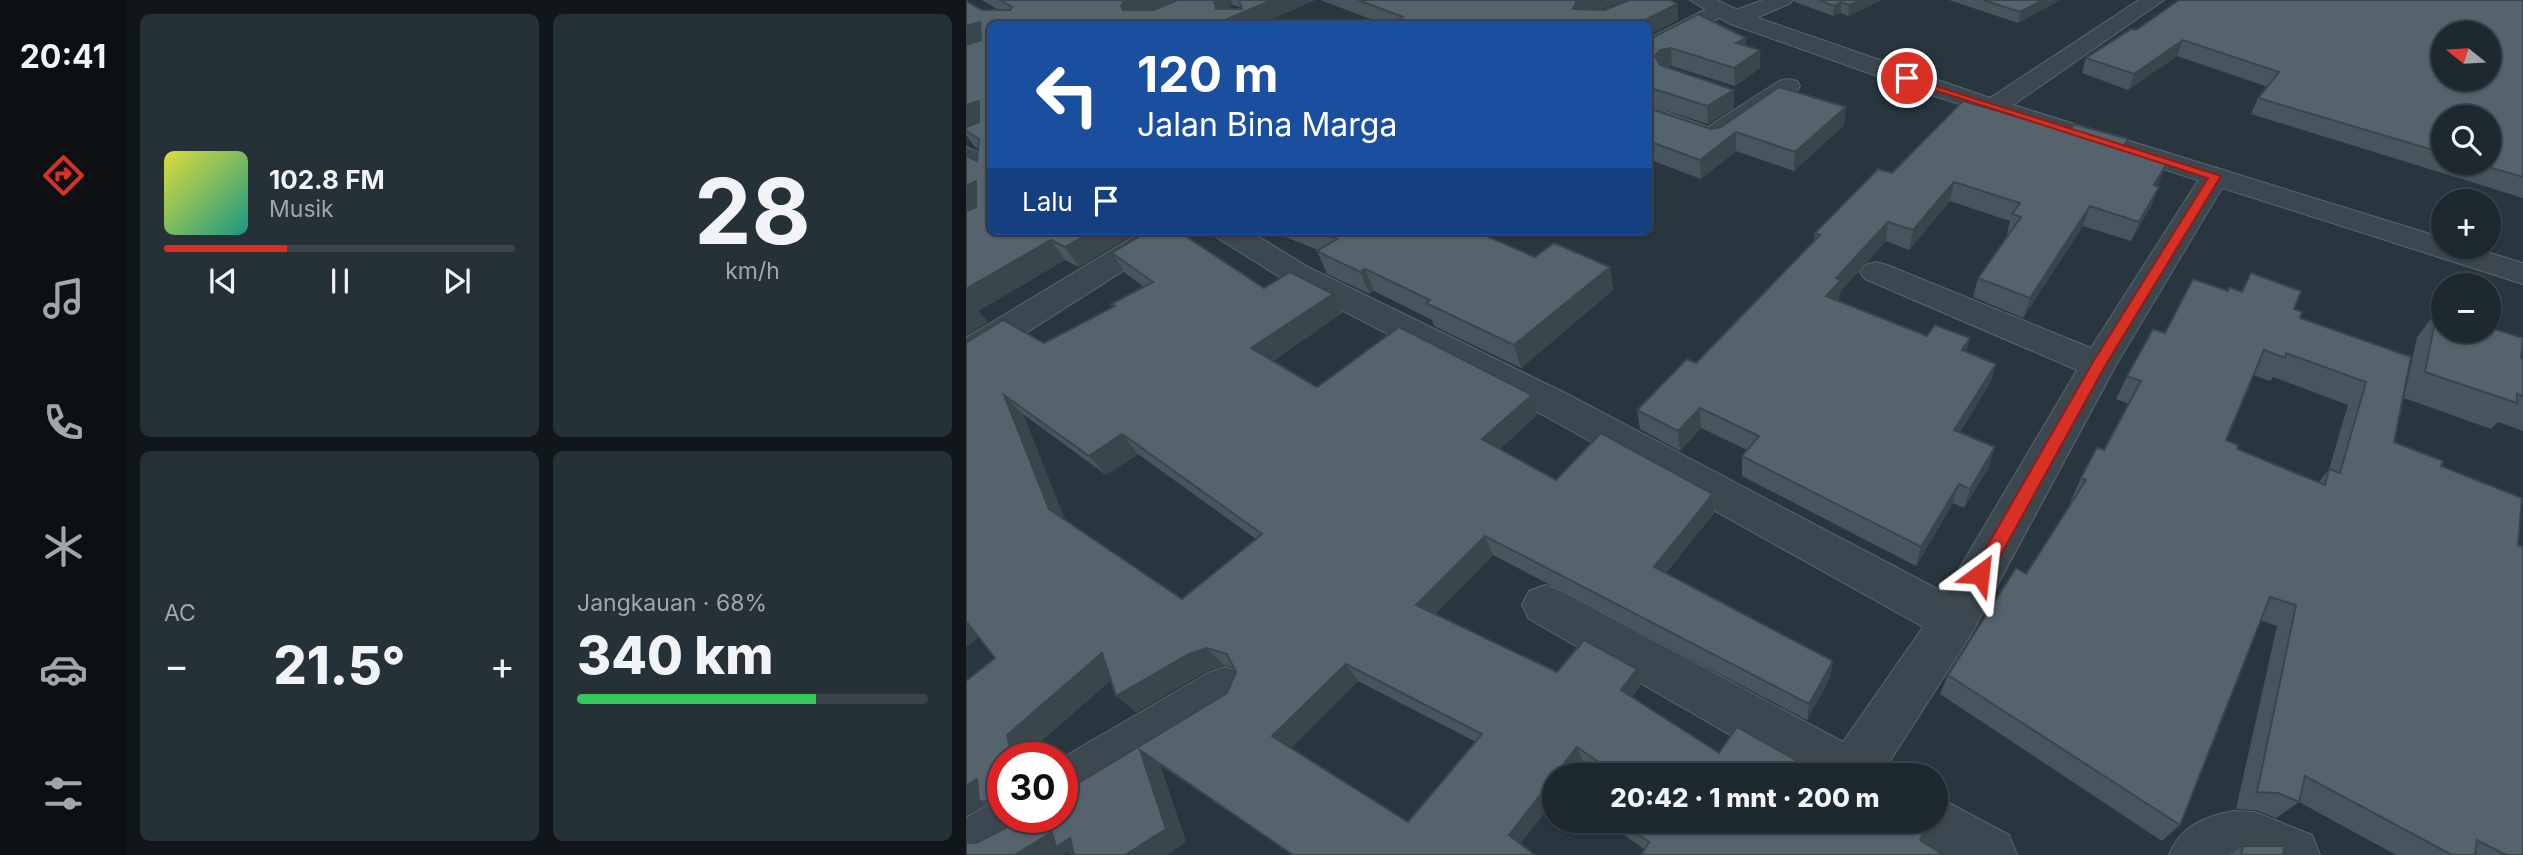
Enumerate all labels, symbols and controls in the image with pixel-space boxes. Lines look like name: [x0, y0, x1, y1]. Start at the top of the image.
north arrow: [2431, 21, 2501, 91]
map controls: [2431, 21, 2501, 343]
text: 20:41: [20, 37, 106, 76]
text: 120 m: [1137, 45, 1278, 104]
pin: [1877, 48, 1937, 108]
icon: left: [1022, 49, 1113, 140]
icon: arrive: [1888, 59, 1926, 97]
text: Jalan Bina Marga: [1137, 105, 1397, 144]
button: search: [2431, 105, 2501, 175]
icon: directions: [39, 151, 88, 200]
text: 28: [694, 156, 811, 266]
text: 102.8 FM: [269, 164, 385, 195]
icon: arrive: [1087, 182, 1125, 220]
text: Lalu: [1022, 186, 1073, 217]
button: +: [2431, 189, 2501, 259]
text: Musik: [269, 195, 334, 223]
text: km/h: [725, 257, 780, 285]
icon: previous: [204, 262, 242, 300]
icon: pause: [321, 262, 359, 300]
icon: next: [438, 262, 476, 300]
button: −: [2431, 273, 2501, 343]
icon: music: [39, 274, 88, 323]
icon: phone: [39, 398, 88, 447]
icon: climate: [39, 522, 88, 571]
position arrow: [1943, 537, 2017, 611]
text: Jangkauan · 68%: [577, 589, 767, 617]
text: AC: [164, 599, 196, 627]
text: 340 km: [577, 624, 773, 687]
text: 21.5°: [274, 634, 405, 697]
text: −: [164, 642, 189, 688]
text: +: [490, 642, 515, 688]
icon: car: [39, 645, 88, 694]
speed limit sign: 30: [987, 742, 1078, 833]
icon: filters: [39, 769, 88, 818]
text: 20:42 · 1 mnt · 200 m: [1610, 782, 1880, 813]

